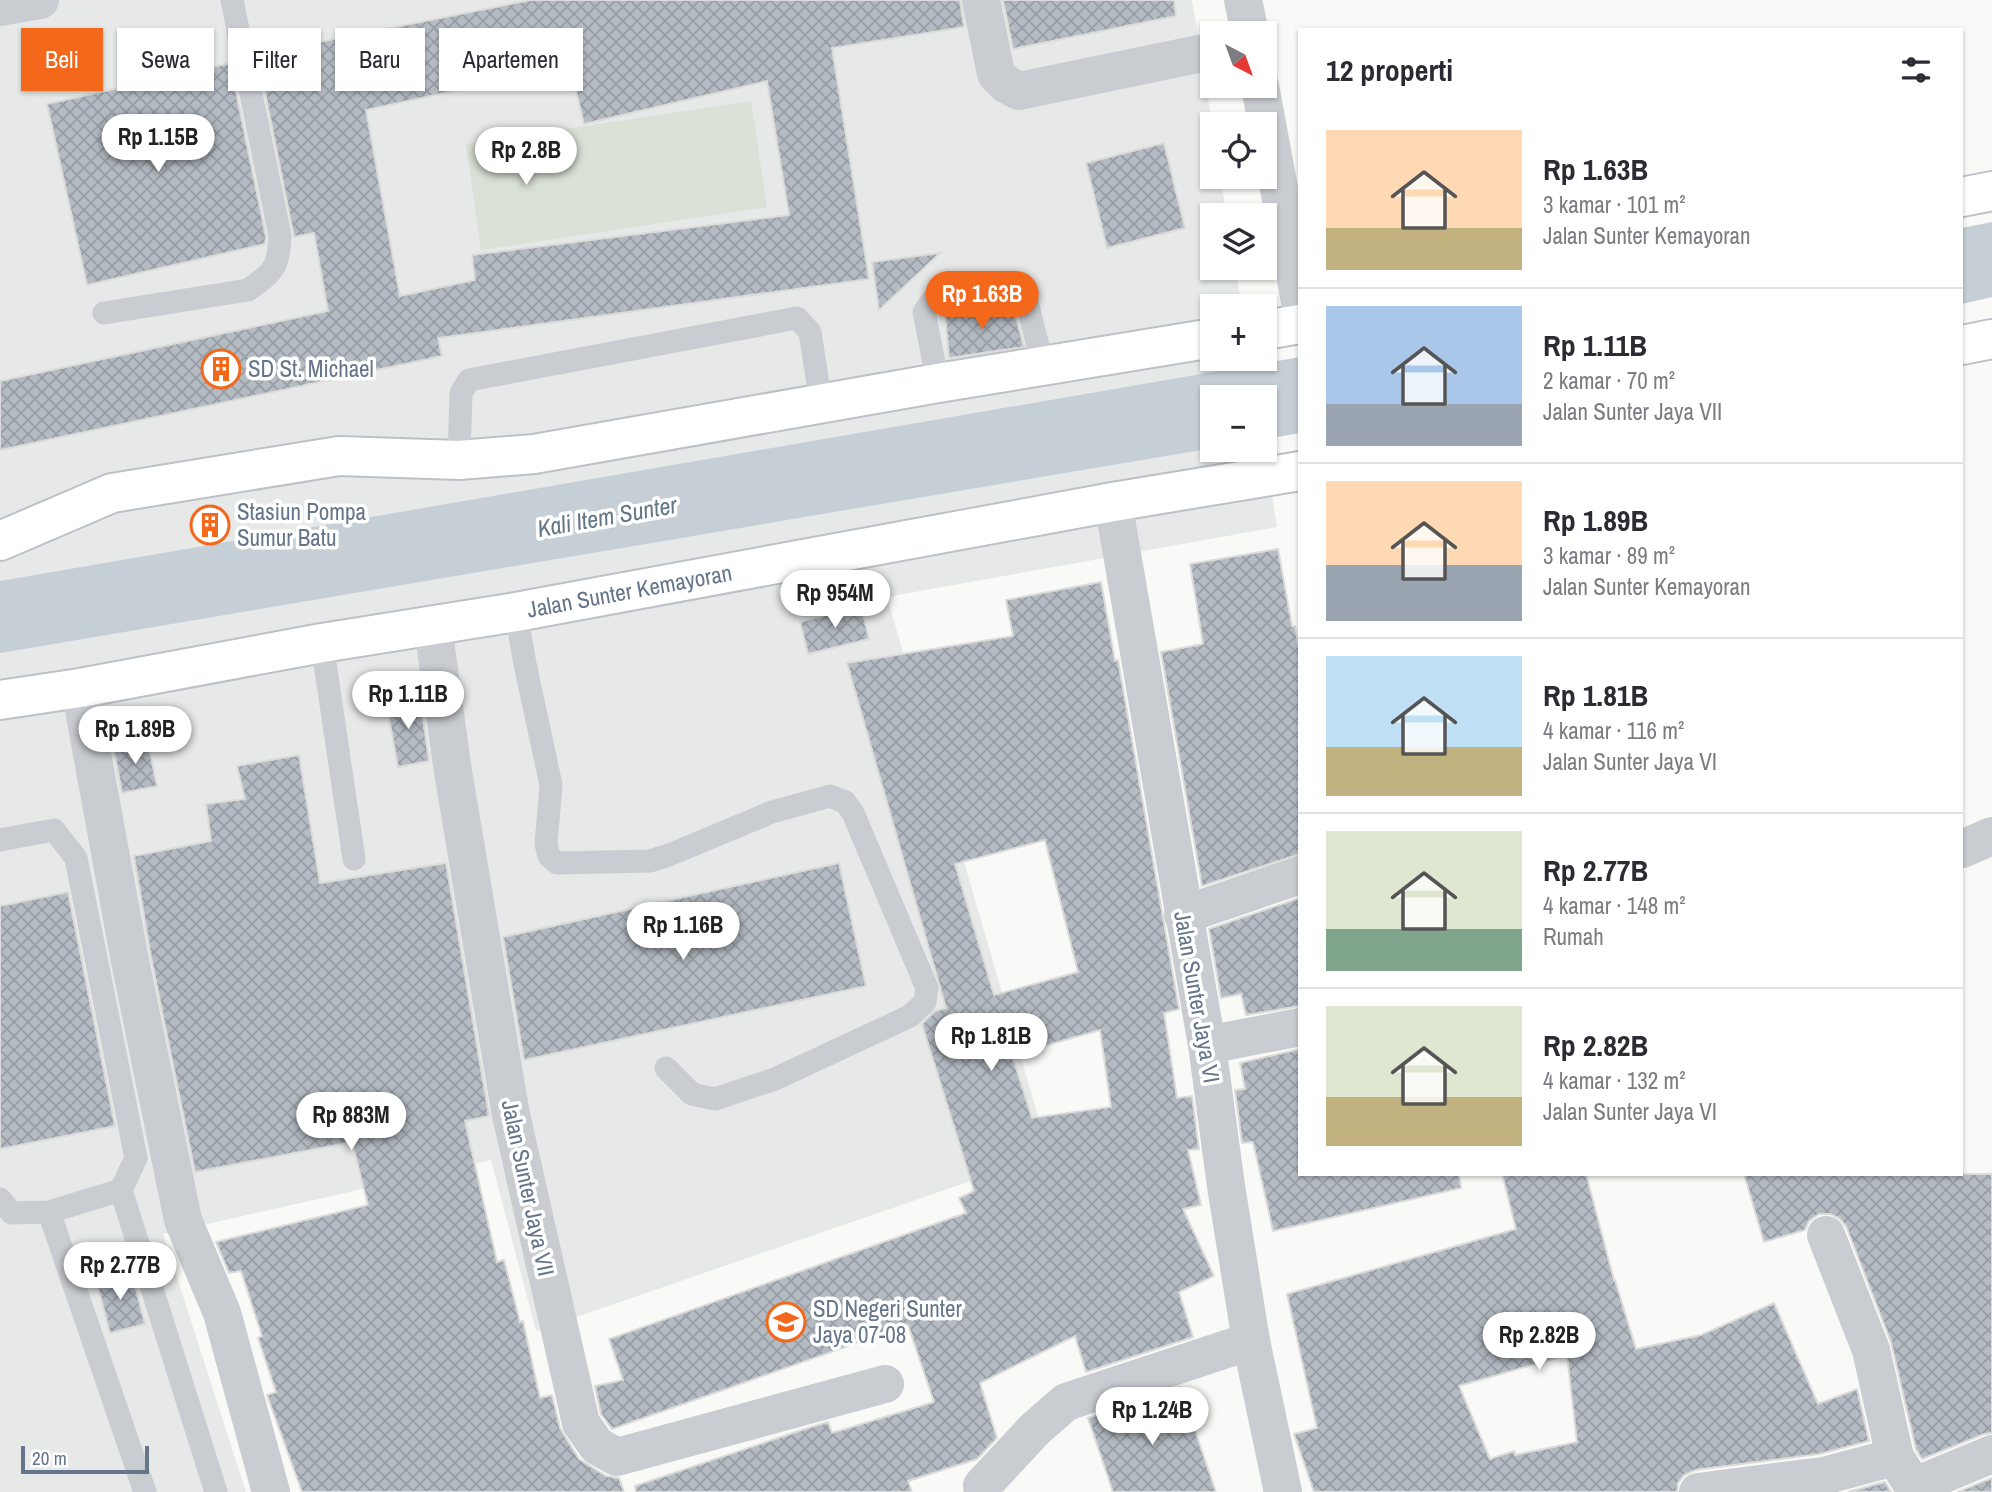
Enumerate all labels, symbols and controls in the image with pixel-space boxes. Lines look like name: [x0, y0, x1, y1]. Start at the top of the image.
north arrow: [1200, 21, 1278, 98]
map controls: [1200, 21, 1277, 462]
chip: Beli: [21, 28, 103, 91]
chip: Sewa: [117, 28, 214, 91]
chip: Filter: [228, 28, 321, 91]
chip: Baru: [335, 28, 425, 91]
chip: Apartemen: [439, 28, 583, 91]
text: 12 properti: [1326, 50, 1453, 90]
icon: filters: [1897, 51, 1935, 89]
button: locate: [1200, 112, 1277, 189]
pin: Rp 1.15B: [86, 114, 230, 174]
text: Rp 1.15B: [118, 121, 198, 152]
pin: Rp 2.8B: [461, 128, 591, 187]
text: Rp 2.8B: [491, 134, 561, 165]
text: Rp 1.63B: [1543, 149, 1648, 189]
icon: home: [1382, 158, 1466, 242]
text: 3 kamar · 101 m²: [1543, 189, 1686, 220]
button: layers: [1200, 203, 1277, 280]
text: Jalan Sunter Kemayoran: [1543, 220, 1751, 251]
pin: Rp 1.63B: [910, 272, 1054, 331]
text: Rp 1.63B: [942, 278, 1022, 309]
button: +: [1200, 294, 1277, 371]
text: Rp 1.11B: [1543, 325, 1647, 365]
icon: home: [1382, 334, 1466, 418]
building icon: SD St. Michael: [200, 348, 242, 390]
place label: SD St. Michael: [248, 353, 374, 384]
text: 2 kamar · 70 m²: [1543, 365, 1675, 396]
button: −: [1200, 385, 1277, 462]
text: Jalan Sunter Jaya VII: [1543, 396, 1722, 427]
water label: Kali Item Sunter: [535, 488, 681, 544]
place label: Stasiun Pompa Sumur Batu: [237, 496, 366, 553]
text: Rp 1.89B: [1543, 500, 1648, 540]
building icon: Stasiun Pompa Sumur Batu: [189, 504, 231, 546]
icon: home: [1382, 509, 1466, 593]
text: 3 kamar · 89 m²: [1543, 540, 1675, 571]
street label: Jalan Sunter Kemayoran: [525, 557, 734, 625]
pin: Rp 954M: [770, 570, 900, 630]
text: Jalan Sunter Kemayoran: [1543, 571, 1751, 602]
text: Rp 954M: [796, 577, 874, 608]
pin: Rp 1.11B: [336, 672, 480, 731]
text: Rp 1.81B: [1543, 675, 1648, 715]
text: Rp 1.11B: [368, 678, 448, 709]
icon: home: [1382, 684, 1466, 768]
pin: Rp 1.89B: [63, 706, 207, 766]
text: Rp 1.89B: [95, 713, 175, 744]
text: 4 kamar · 116 m²: [1543, 715, 1684, 746]
text: Jalan Sunter Jaya VI: [1543, 746, 1717, 777]
text: Rp 2.77B: [1543, 850, 1648, 890]
icon: home: [1382, 859, 1466, 943]
text: 4 kamar · 148 m²: [1543, 890, 1686, 921]
pin: Rp 1.16B: [611, 902, 755, 962]
text: Rp 1.16B: [643, 909, 723, 940]
street label: Jalan Sunter Jaya VI: [1167, 909, 1228, 1085]
text: Rumah: [1543, 921, 1604, 952]
pin: Rp 1.81B: [919, 1014, 1063, 1073]
text: Rp 1.81B: [951, 1020, 1031, 1051]
text: Rp 2.82B: [1543, 1025, 1648, 1065]
icon: home: [1382, 1034, 1466, 1118]
text: 4 kamar · 132 m²: [1543, 1065, 1686, 1096]
pin: Rp 883M: [286, 1092, 416, 1152]
text: Jalan Sunter Jaya VI: [1543, 1096, 1717, 1127]
street label: Jalan Sunter Jaya VII: [495, 1097, 562, 1279]
text: Rp 883M: [312, 1099, 390, 1130]
pin: Rp 2.77B: [48, 1242, 192, 1302]
text: Rp 2.77B: [80, 1249, 160, 1280]
place label: SD Negeri Sunter Jaya 07-08: [813, 1293, 963, 1350]
school or university icon: SD Negeri Sunter Jaya 07-08: [765, 1301, 807, 1343]
pin: Rp 2.82B: [1467, 1312, 1611, 1372]
text: Rp 2.82B: [1499, 1319, 1579, 1350]
pin: Rp 1.24B: [1080, 1388, 1224, 1447]
text: Rp 1.24B: [1112, 1394, 1192, 1425]
scale bar: [21, 1443, 149, 1475]
text: 20 m: [32, 1445, 67, 1471]

